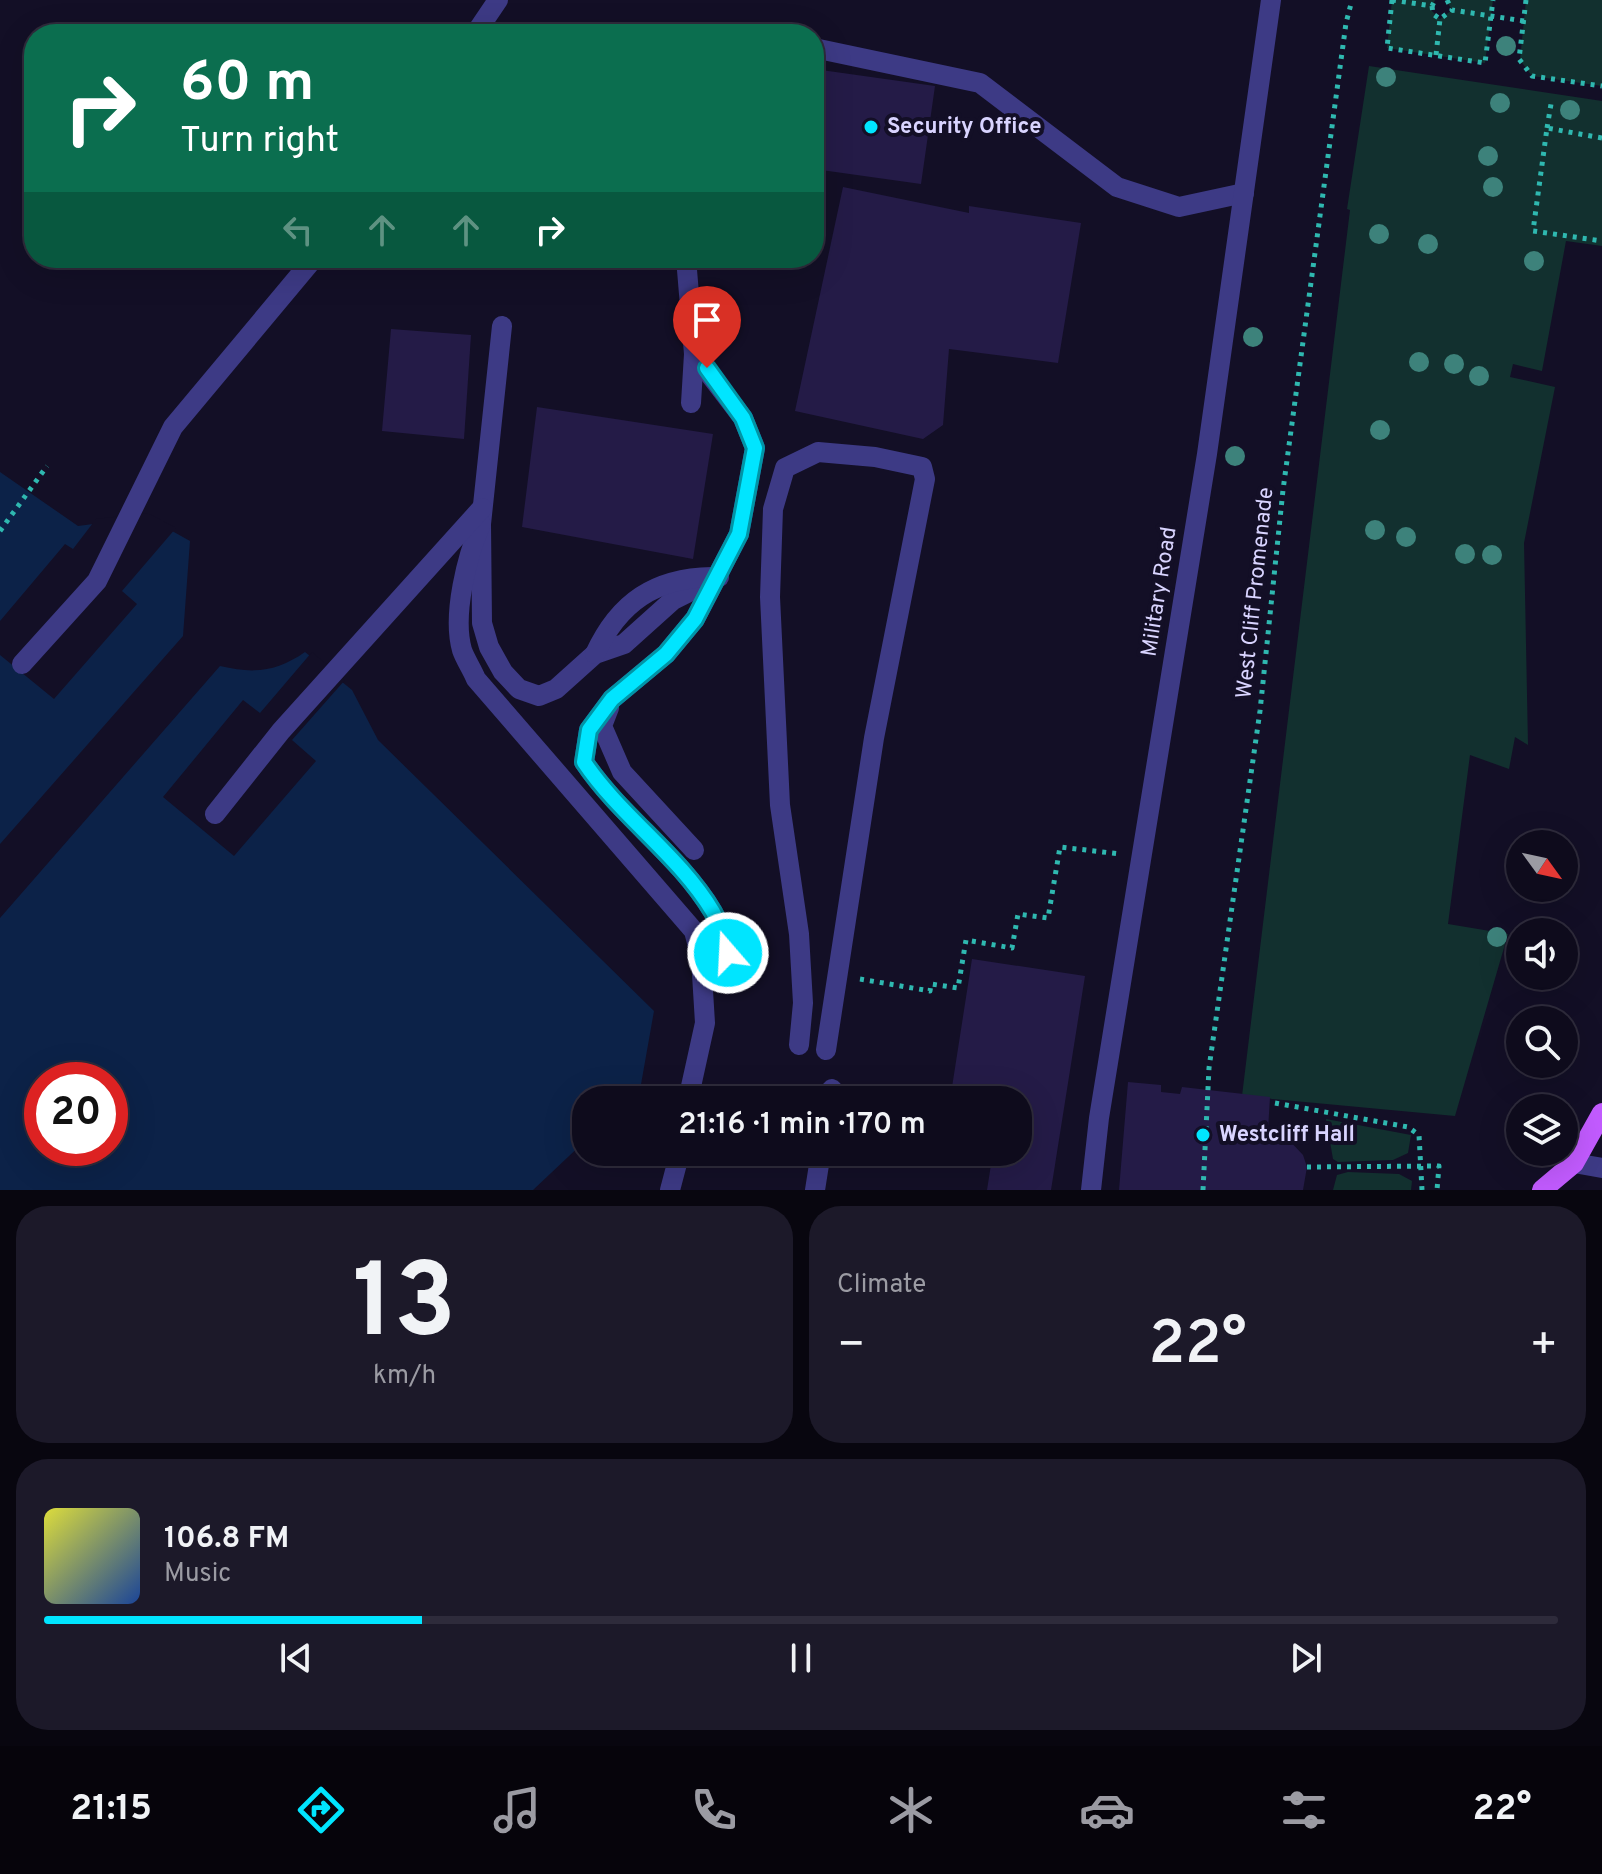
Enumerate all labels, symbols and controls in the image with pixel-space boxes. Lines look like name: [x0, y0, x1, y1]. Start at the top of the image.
text: 60 m: [180, 50, 314, 120]
icon: right: [48, 56, 152, 160]
place label: Security Office: [887, 114, 1042, 141]
marker: Security Office: [862, 118, 880, 136]
text: Turn right: [180, 119, 339, 165]
icon: left: [276, 208, 320, 252]
icon: ahead: [360, 208, 404, 252]
icon: ahead: [444, 208, 488, 252]
icon: right: [528, 208, 572, 252]
pin: [673, 286, 741, 368]
icon: arrive: [685, 298, 729, 342]
street label: West Cliff Promenade: [1231, 486, 1281, 700]
street label: Military Road: [1136, 525, 1184, 659]
north arrow: [1506, 830, 1578, 902]
map controls: [1506, 830, 1578, 1166]
position arrow: [686, 911, 770, 995]
button: sound: [1506, 918, 1578, 990]
button: search: [1506, 1006, 1578, 1078]
speed limit sign: 20: [24, 1062, 128, 1166]
button: layers: [1506, 1094, 1578, 1166]
text: 21:16 · 1 min · 170 m: [678, 1107, 926, 1144]
place label: Westcliff Hall: [1219, 1122, 1355, 1149]
marker: Westcliff Hall: [1194, 1126, 1212, 1144]
text: 13: [353, 1242, 456, 1374]
text: Climate: [837, 1269, 926, 1302]
text: 22°: [1148, 1309, 1247, 1385]
text: −: [837, 1319, 865, 1375]
text: +: [1530, 1319, 1558, 1375]
text: km/h: [373, 1360, 436, 1393]
text: 106.8 FM: [164, 1521, 289, 1558]
text: Music: [164, 1558, 231, 1591]
icon: previous: [274, 1636, 318, 1680]
icon: pause: [779, 1636, 823, 1680]
icon: next: [1284, 1636, 1328, 1680]
icon: directions: [293, 1782, 349, 1838]
icon: music: [489, 1782, 545, 1838]
icon: phone: [686, 1782, 742, 1838]
icon: climate: [883, 1782, 939, 1838]
icon: car: [1079, 1782, 1135, 1838]
icon: filters: [1276, 1782, 1332, 1838]
text: 21:15: [70, 1787, 152, 1833]
text: 22°: [1473, 1787, 1532, 1833]

